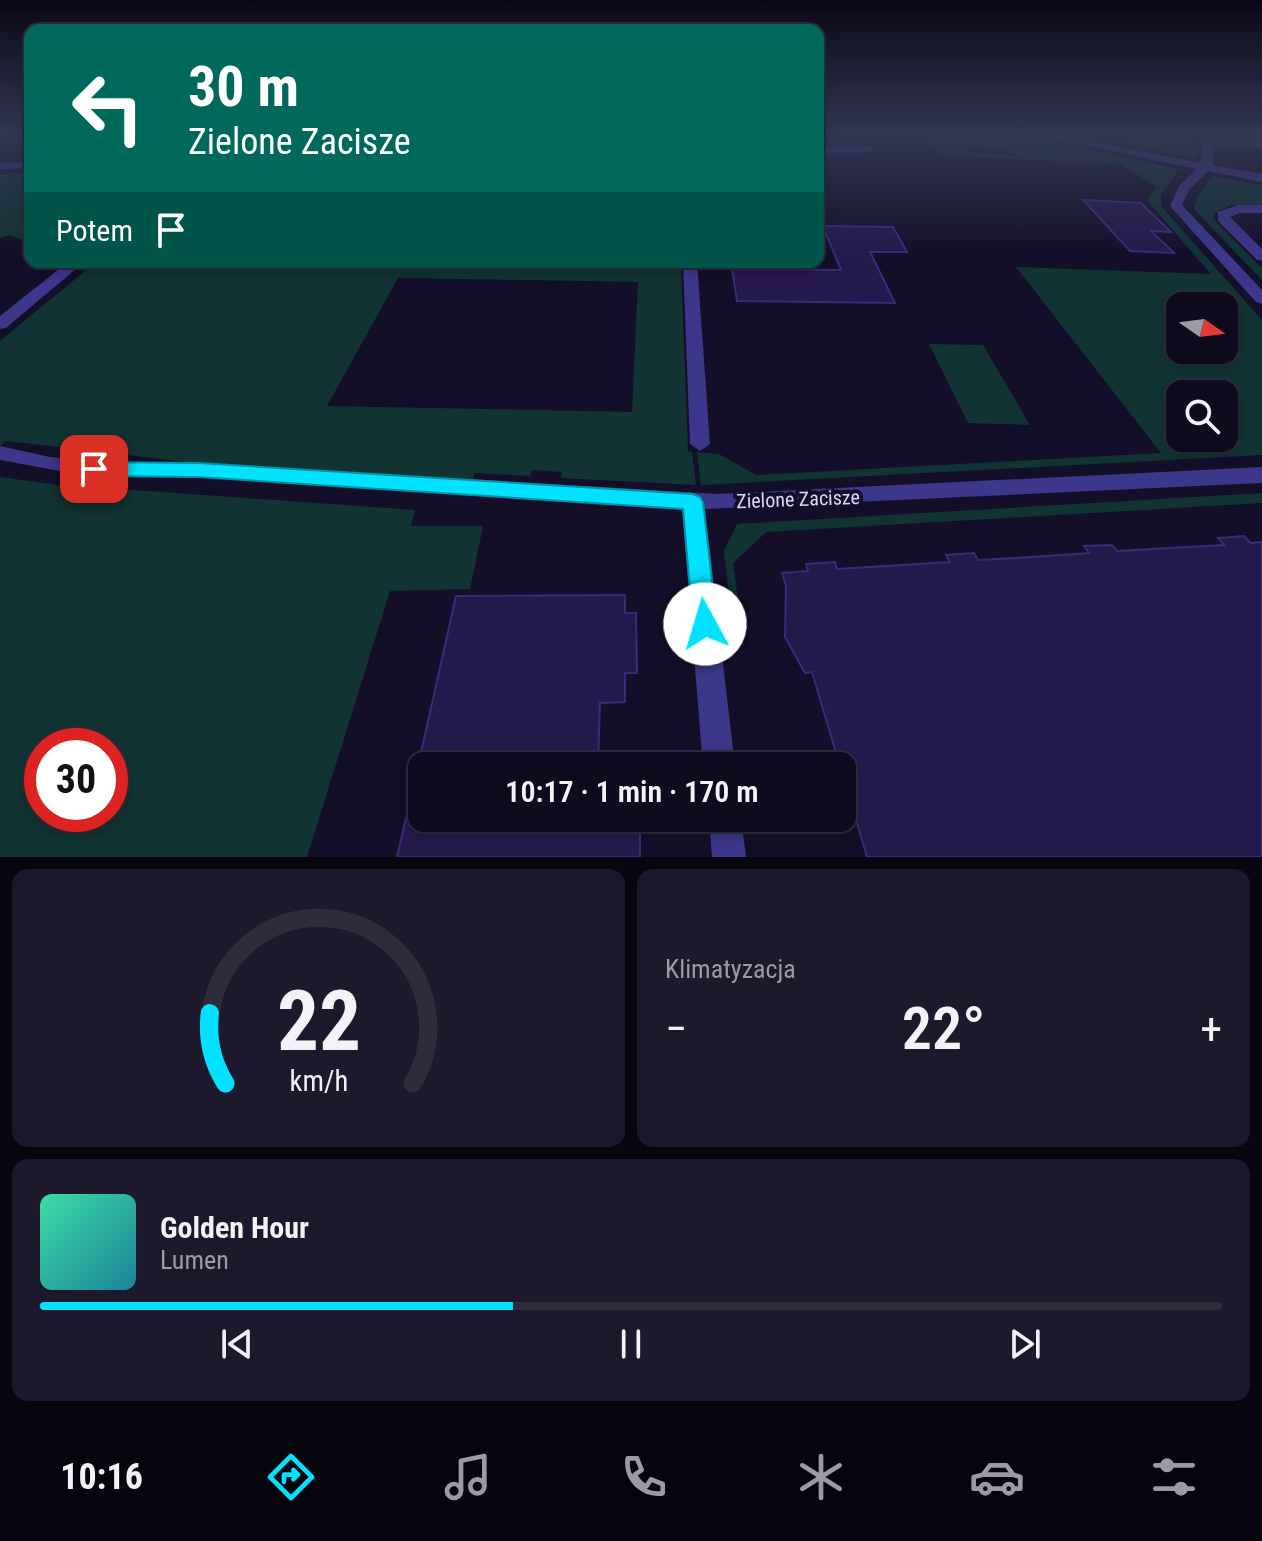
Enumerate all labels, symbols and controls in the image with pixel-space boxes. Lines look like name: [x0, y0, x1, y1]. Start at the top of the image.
text: 30 m: [188, 54, 299, 120]
icon: left: [56, 56, 160, 160]
text: Zielone Zacisze: [188, 121, 411, 163]
icon: arrive: [149, 208, 193, 252]
text: Potem: [56, 213, 133, 248]
north arrow: [1166, 292, 1238, 364]
map controls: [1166, 292, 1238, 452]
button: search: [1166, 380, 1238, 452]
pin: [60, 435, 128, 503]
icon: arrive: [72, 447, 116, 491]
street label: Zielone Zacisze: [736, 485, 860, 513]
position arrow: [663, 582, 747, 666]
speed limit sign: 30: [24, 728, 128, 832]
text: 10:17 · 1 min · 170 m: [505, 774, 759, 809]
text: Klimatyzacja: [665, 954, 796, 984]
text: 22: [276, 973, 361, 1070]
text: 22°: [902, 993, 985, 1064]
text: −: [665, 1003, 687, 1055]
text: +: [1200, 1003, 1222, 1055]
text: km/h: [289, 1064, 348, 1098]
text: Golden Hour: [160, 1210, 309, 1245]
text: Lumen: [160, 1245, 229, 1275]
icon: previous: [215, 1322, 259, 1366]
icon: pause: [609, 1322, 653, 1366]
icon: next: [1003, 1322, 1047, 1366]
icon: directions: [263, 1449, 319, 1505]
icon: music: [440, 1449, 496, 1505]
icon: phone: [616, 1449, 672, 1505]
icon: climate: [793, 1449, 849, 1505]
icon: car: [969, 1449, 1025, 1505]
icon: filters: [1146, 1449, 1202, 1505]
text: 10:16: [60, 1456, 143, 1498]

